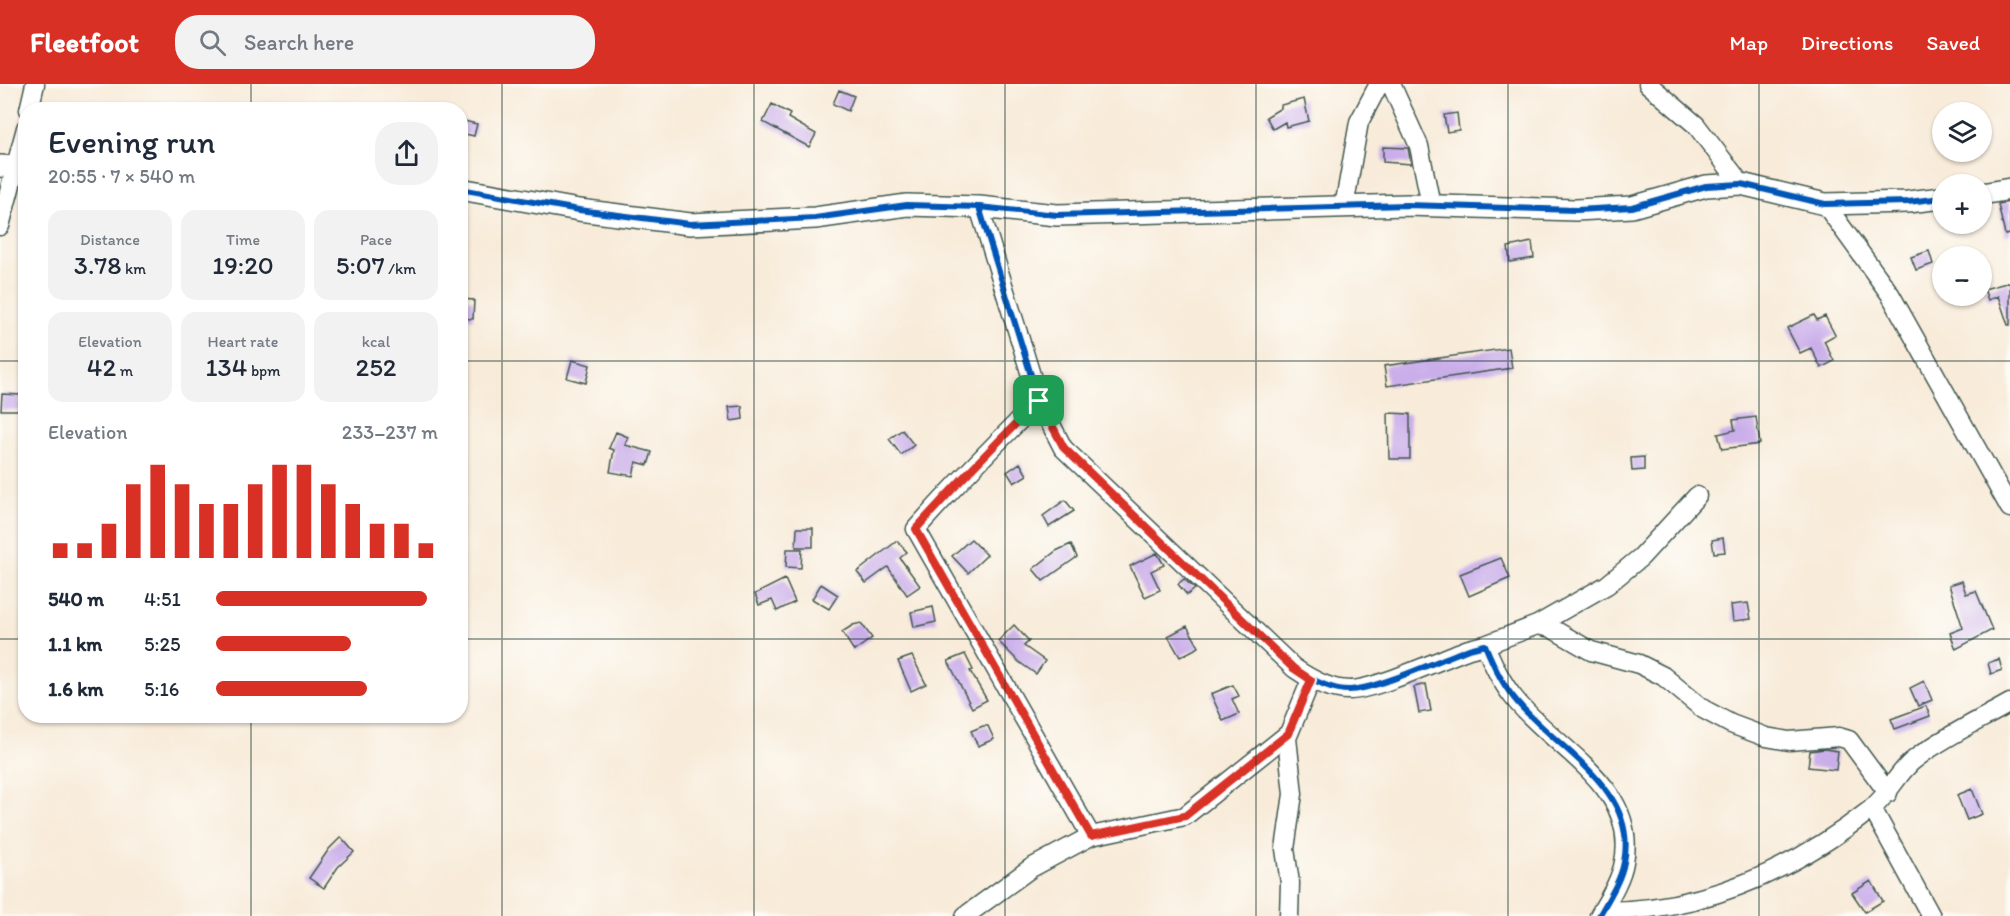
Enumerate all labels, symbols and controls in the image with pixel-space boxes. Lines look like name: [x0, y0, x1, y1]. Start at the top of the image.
search box: [175, 15, 595, 69]
text: Fleetfoot: [30, 25, 139, 59]
icon: search: [196, 26, 229, 59]
text: Search here: [244, 29, 354, 56]
text: Map: [1730, 30, 1768, 55]
text: Directions: [1801, 30, 1893, 55]
text: Saved: [1926, 30, 1980, 55]
map controls: [1932, 102, 1992, 306]
button: layers: [1932, 102, 1992, 162]
text: Evening run: [48, 122, 215, 161]
button: share: [375, 122, 438, 185]
text: 20:55 · 7 × 540 m: [48, 164, 195, 188]
button: +: [1932, 174, 1992, 234]
text: Distance: [80, 230, 140, 249]
text: Time: [226, 230, 260, 249]
text: Pace: [360, 230, 392, 249]
button: −: [1932, 246, 1992, 306]
text: 3.78: [74, 249, 121, 281]
text: 19:20: [212, 249, 274, 281]
text: 5:07: [336, 249, 385, 281]
text: km: [121, 259, 146, 278]
text: /km: [385, 259, 416, 278]
text: Elevation: [78, 332, 142, 351]
text: Heart rate: [208, 332, 278, 351]
text: kcal: [362, 332, 390, 351]
text: 42: [87, 351, 116, 383]
text: 134: [205, 351, 247, 383]
text: 252: [355, 351, 397, 383]
text: m: [116, 361, 133, 380]
text: bpm: [247, 361, 281, 380]
pin: [1013, 375, 1064, 426]
icon: arrive: [1022, 384, 1055, 417]
text: Elevation: [48, 420, 127, 444]
text: 233–237 m: [342, 420, 438, 444]
text: 540 m: [48, 587, 104, 611]
text: 4:51: [144, 587, 181, 611]
text: 1.1 km: [48, 632, 102, 656]
text: 5:25: [144, 632, 180, 656]
text: 1.6 km: [48, 677, 104, 701]
text: 5:16: [144, 677, 179, 701]

